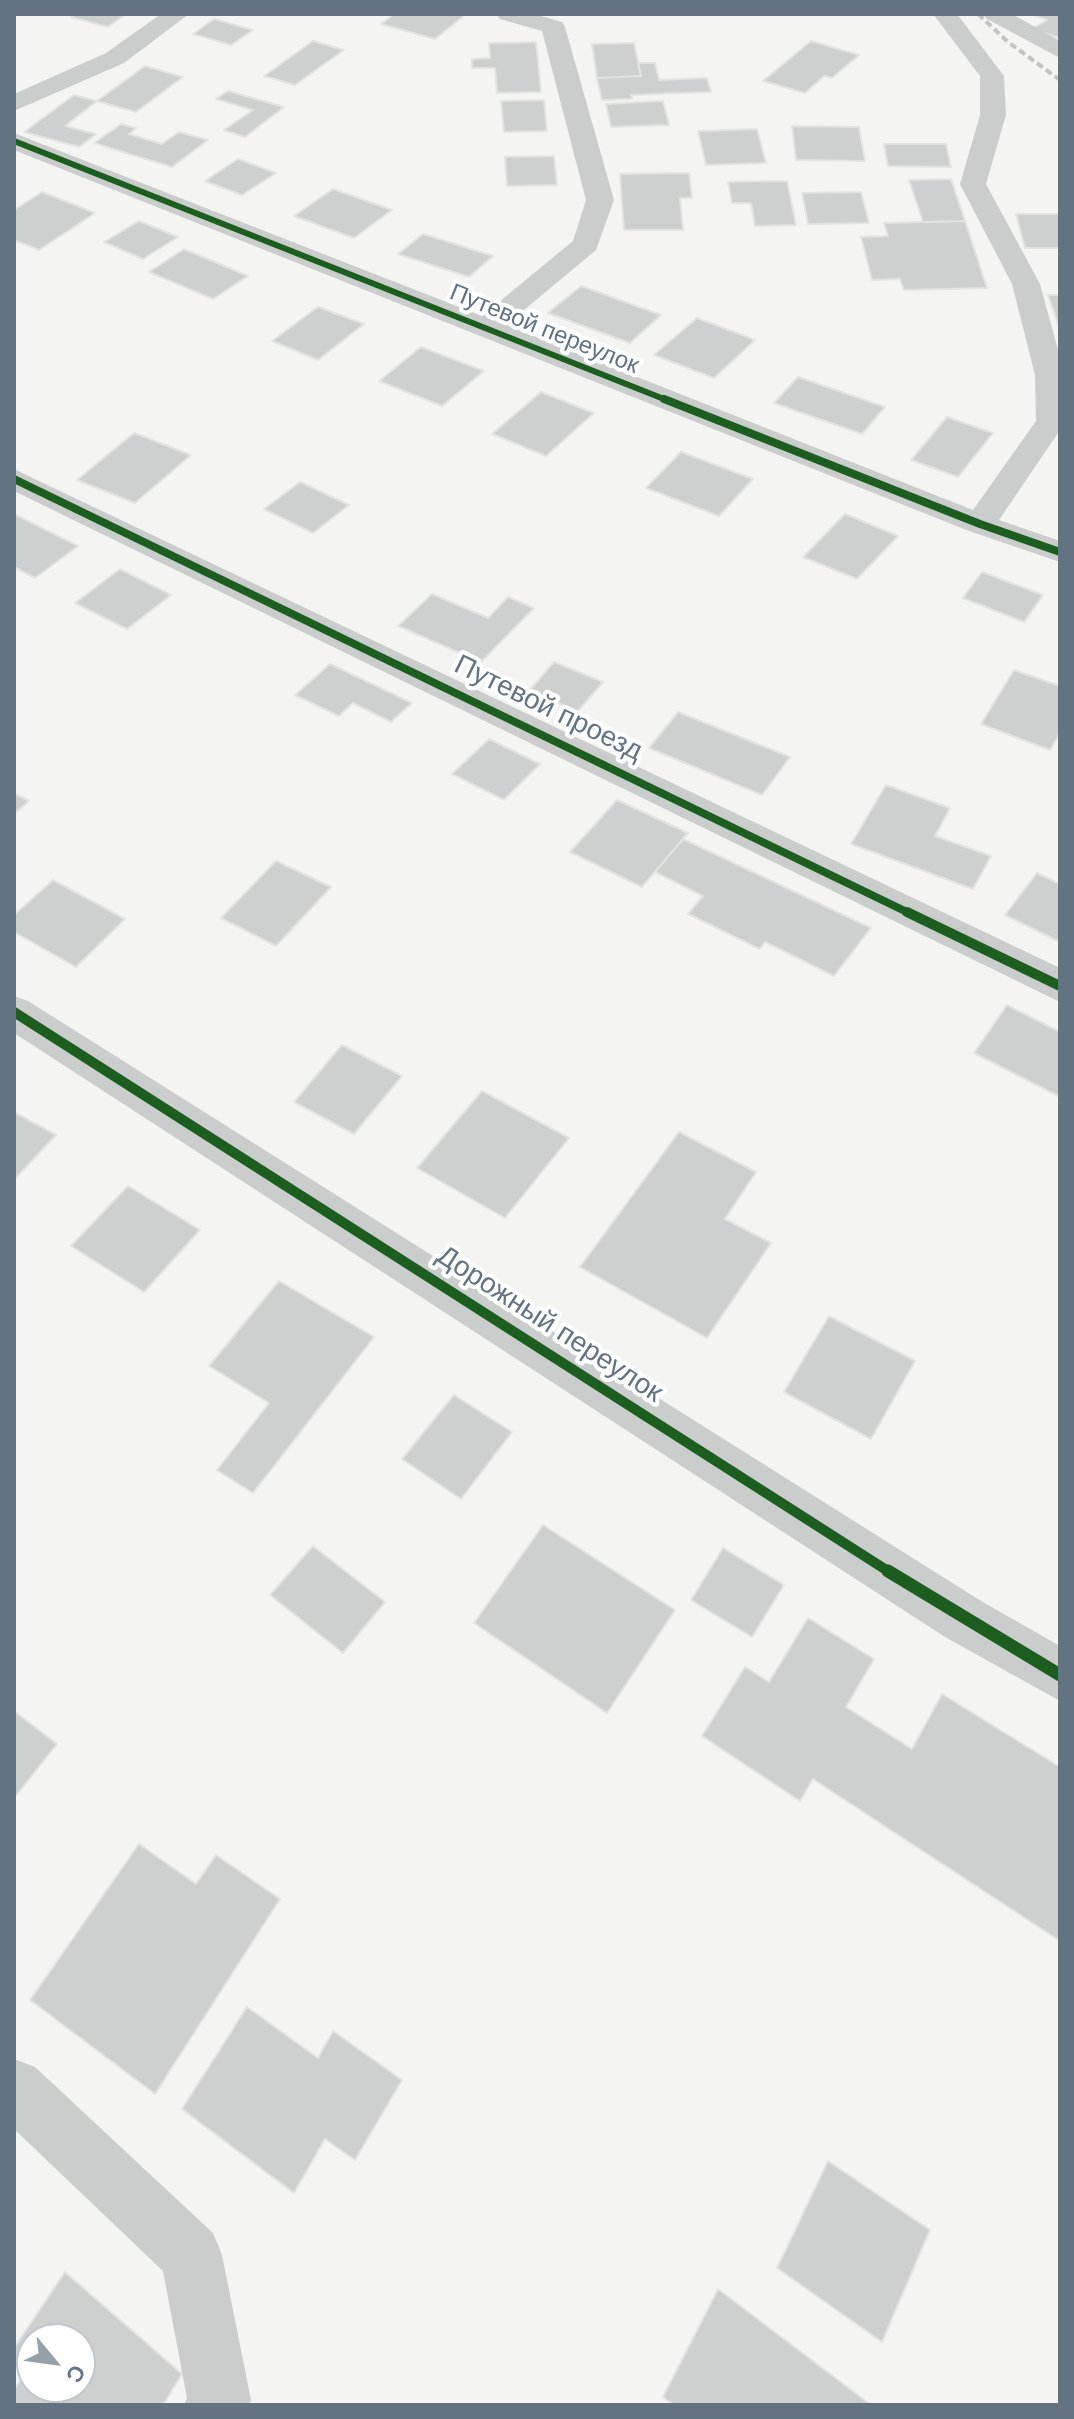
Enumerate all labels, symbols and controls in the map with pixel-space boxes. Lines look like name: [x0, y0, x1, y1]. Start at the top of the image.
street label: Путевой переулок: [445, 279, 643, 381]
street label: Путевой проезд: [448, 649, 648, 769]
street label: Дорожный переулок: [430, 1239, 668, 1411]
north arrow: [16, 2323, 96, 2403]
text: С: [59, 2360, 92, 2388]

